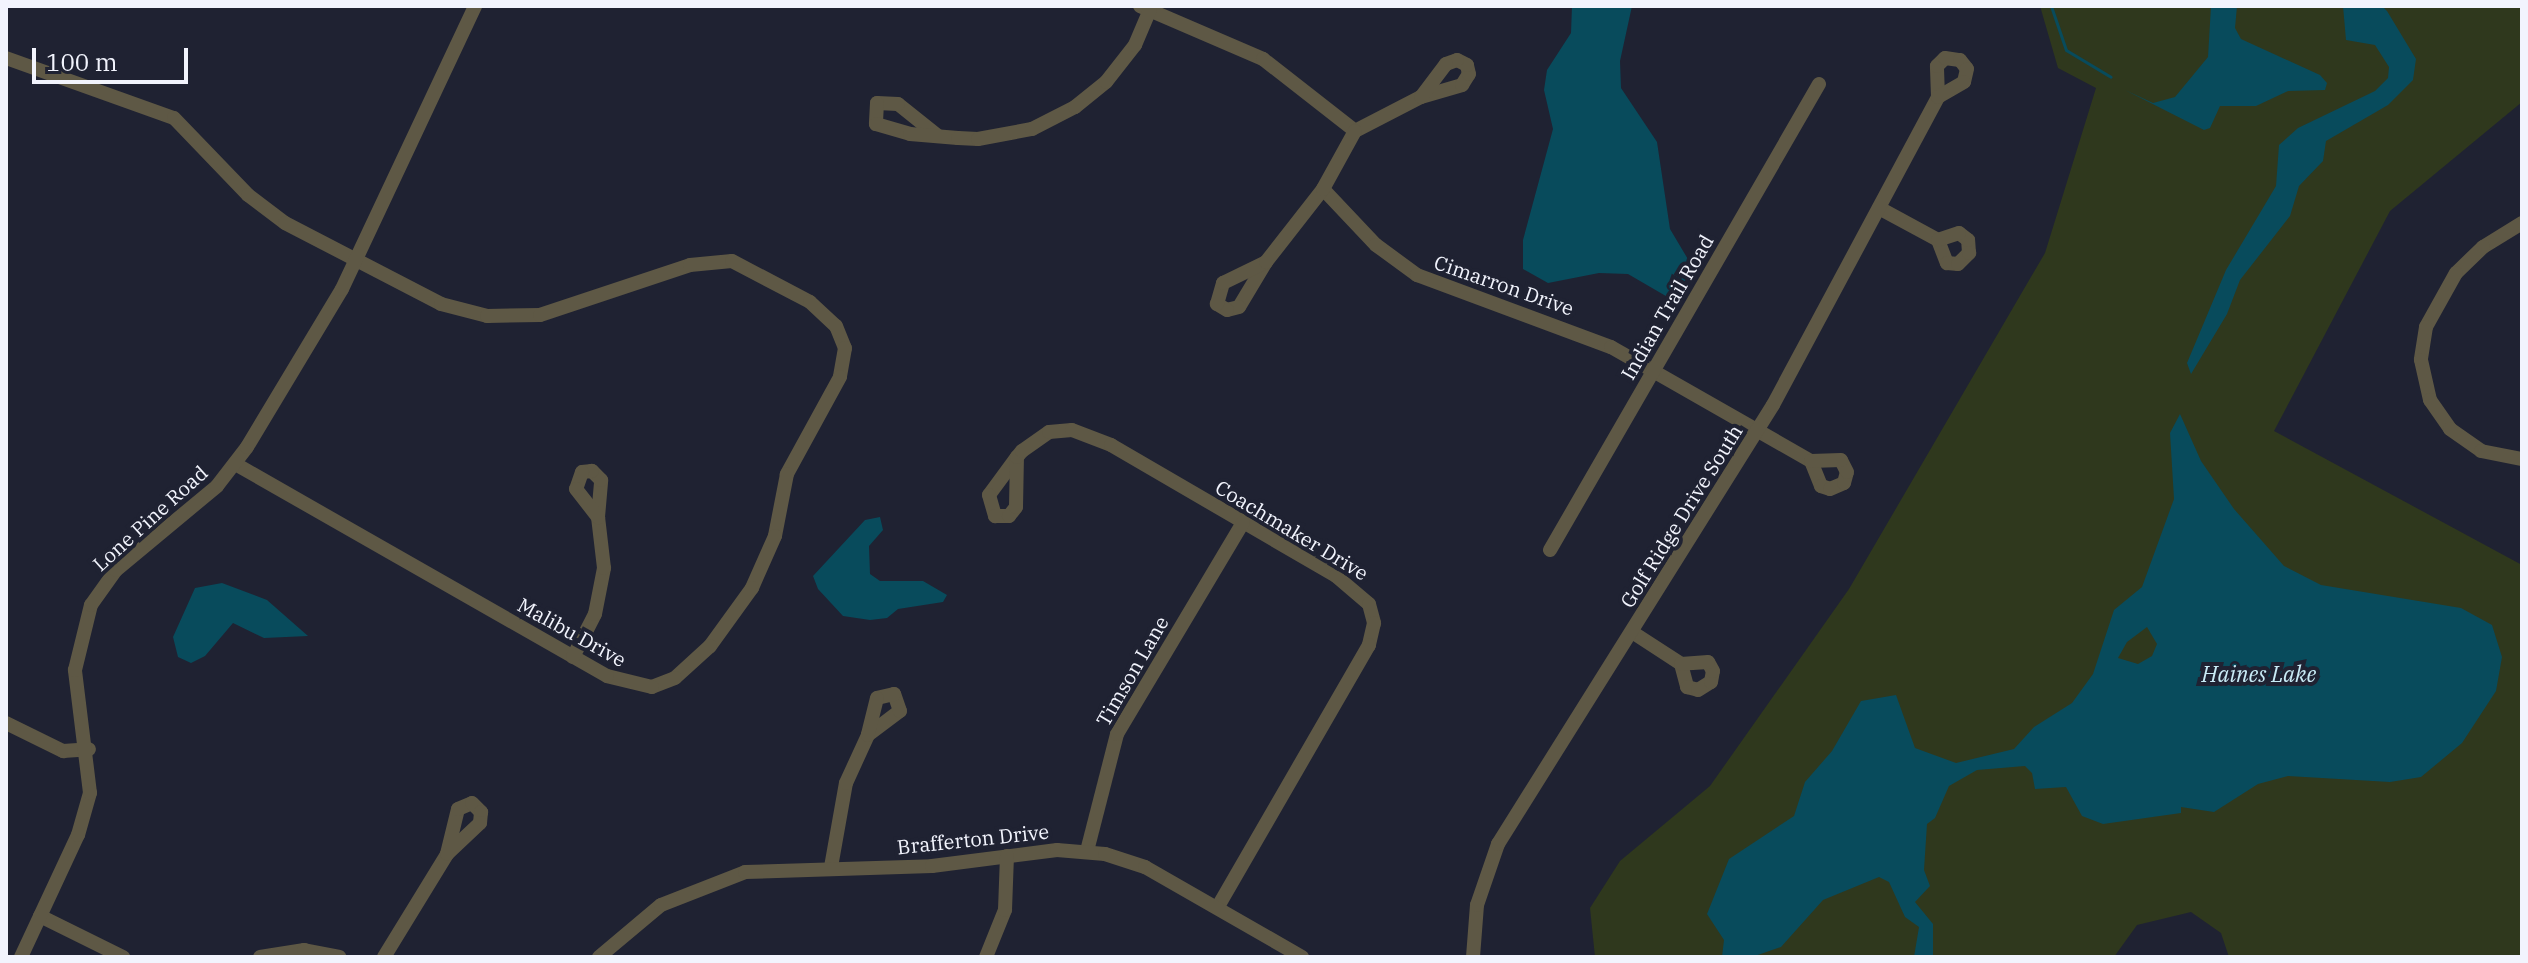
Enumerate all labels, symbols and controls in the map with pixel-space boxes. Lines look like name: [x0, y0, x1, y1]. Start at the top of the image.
scale bar: [36, 32, 192, 82]
text: 100 m: [46, 46, 118, 78]
street label: Indian Trail Road: [1616, 230, 1718, 384]
street label: Cimarron Drive: [1431, 250, 1577, 320]
street label: Golf Ridge Drive South: [1615, 420, 1747, 612]
street label: Lone Pine Road: [88, 460, 212, 576]
street label: Coachmaker Drive: [1211, 475, 1373, 585]
street label: Malibu Drive: [514, 592, 630, 672]
street label: Timson Lane: [1091, 612, 1173, 730]
water label: Haines Lake: [2202, 661, 2316, 687]
street label: Brafferton Drive: [896, 819, 1050, 859]

